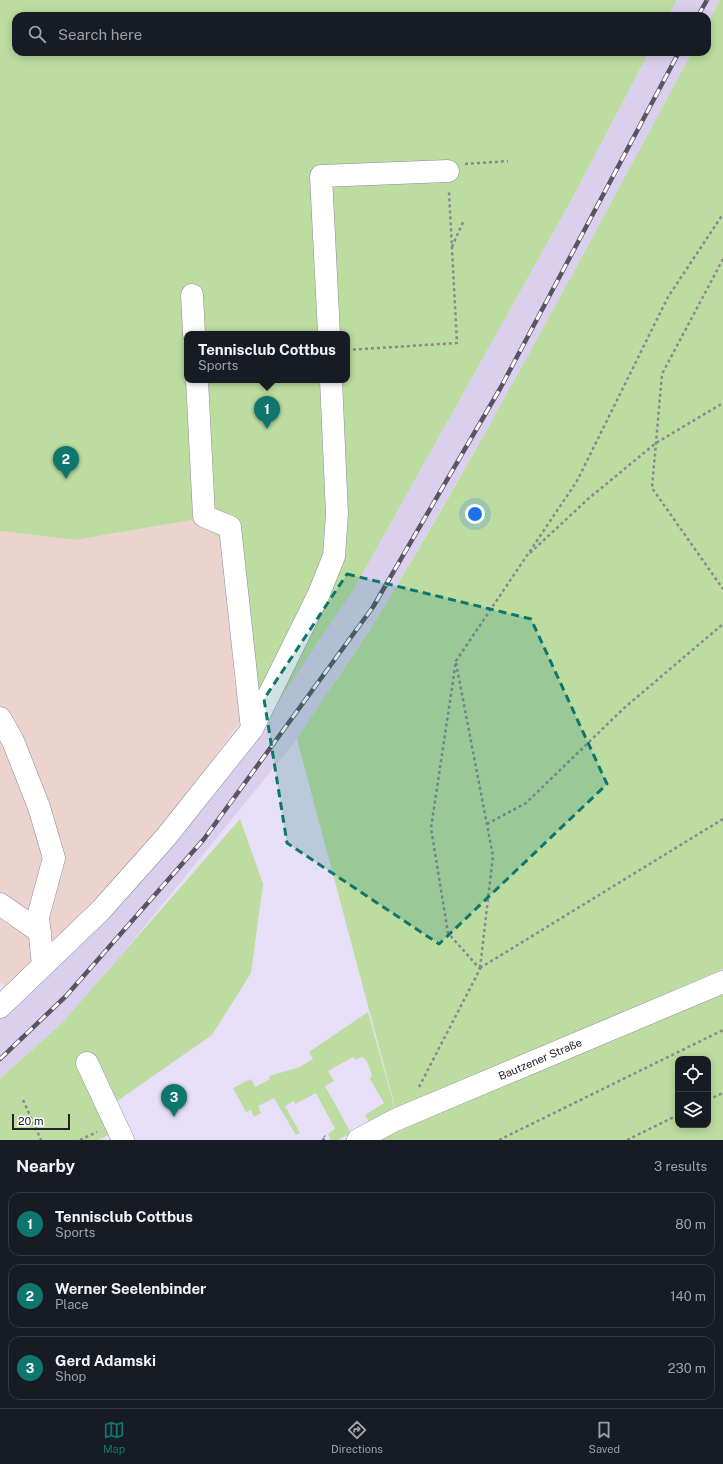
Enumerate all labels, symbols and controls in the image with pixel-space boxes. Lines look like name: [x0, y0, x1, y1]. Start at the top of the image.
search box: [12, 12, 711, 56]
icon: search: [26, 23, 48, 45]
text: Search here: [58, 26, 142, 43]
popup: [184, 331, 350, 383]
text: Tennisclub Cottbus: [198, 341, 336, 358]
text: Sports: [198, 358, 238, 373]
pin: 1: [254, 396, 280, 429]
pin: 2: [53, 446, 79, 479]
your location: [465, 504, 485, 524]
street label: Bautzener Straße: [496, 1036, 584, 1082]
map controls: [675, 1056, 711, 1128]
button: locate: [675, 1056, 711, 1092]
pin: 3: [161, 1084, 187, 1117]
button: layers: [675, 1092, 711, 1128]
scale bar: [12, 1112, 70, 1131]
text: 20 m: [18, 1115, 43, 1127]
text: Nearby: [16, 1156, 75, 1176]
text: 3 results: [654, 1159, 707, 1174]
text: Tennisclub Cottbus: [55, 1208, 193, 1225]
text: 1: [27, 1217, 33, 1232]
text: 80 m: [675, 1217, 706, 1232]
text: Sports: [55, 1225, 95, 1240]
text: Werner Seelenbinder: [55, 1280, 206, 1297]
text: 2: [26, 1289, 34, 1304]
text: 140 m: [670, 1289, 706, 1304]
text: Place: [55, 1297, 89, 1312]
text: Gerd Adamski: [55, 1352, 156, 1369]
text: 3: [26, 1361, 34, 1376]
text: 230 m: [668, 1361, 706, 1376]
text: Shop: [55, 1369, 86, 1384]
tab: Map: [103, 1419, 125, 1455]
tab: Directions: [331, 1419, 383, 1455]
tab: Saved: [589, 1419, 620, 1455]

